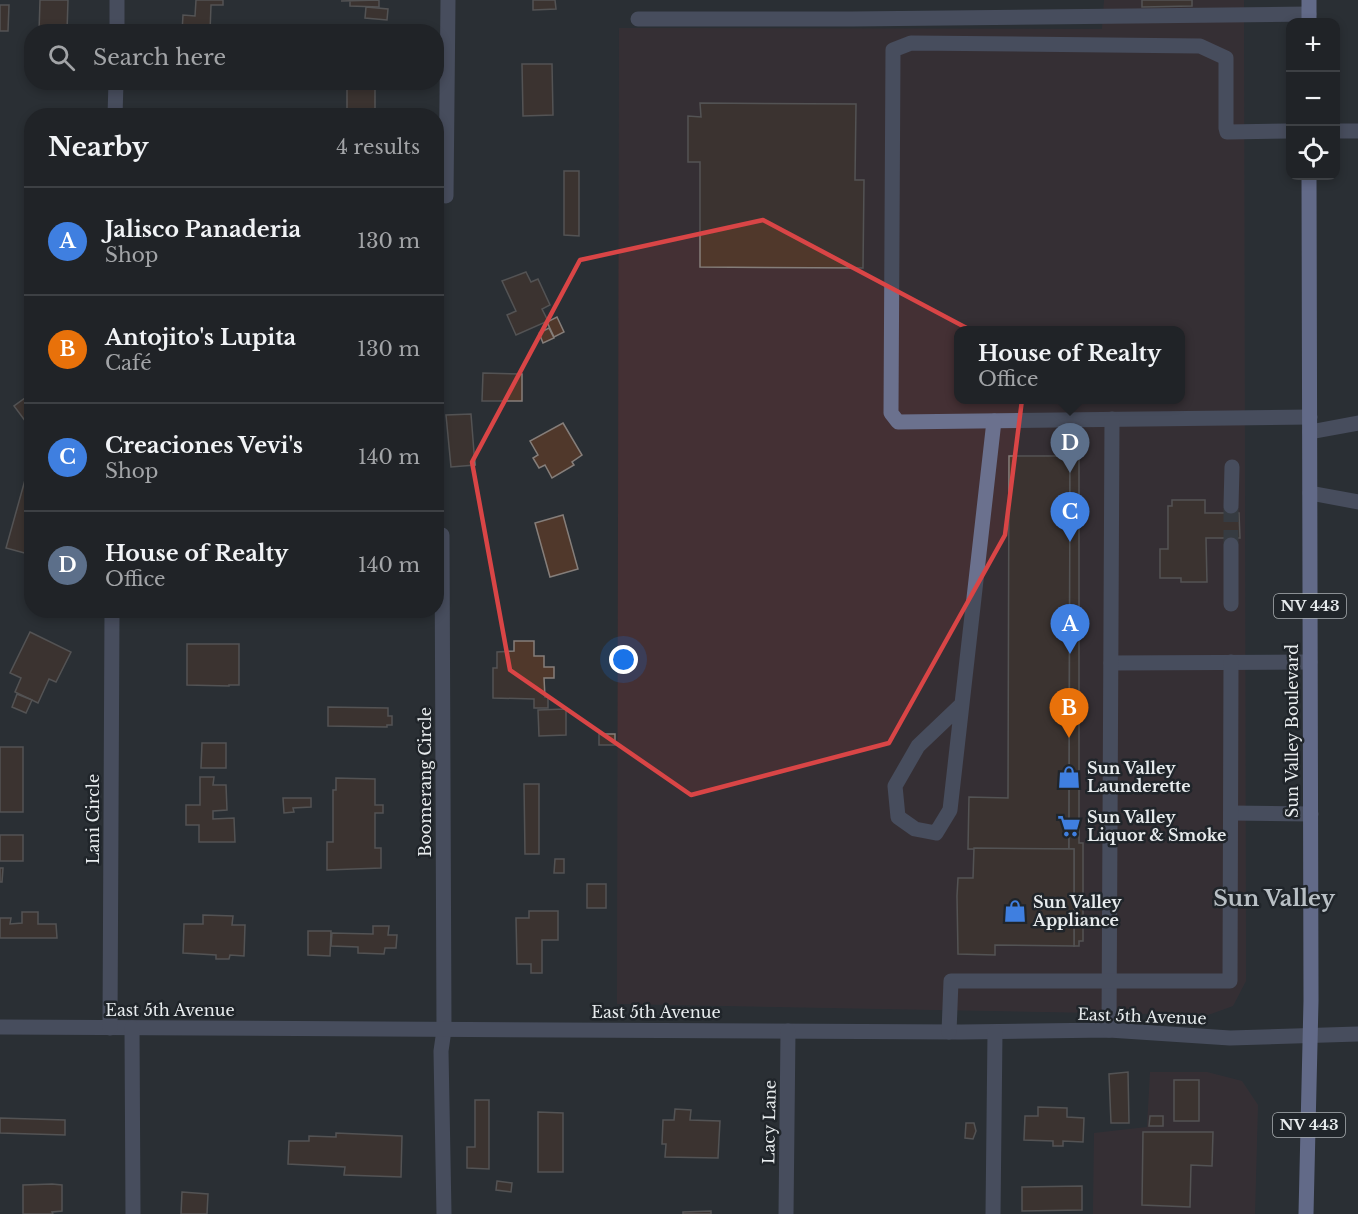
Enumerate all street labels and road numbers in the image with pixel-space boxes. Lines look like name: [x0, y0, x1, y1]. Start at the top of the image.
road number: NV 443: [1274, 594, 1346, 618]
street label: Sun Valley Boulevard: [1282, 644, 1302, 818]
street label: Boomerang Circle: [415, 707, 435, 857]
street label: Lani Circle: [83, 774, 103, 864]
street label: East 5th Avenue: [105, 1000, 235, 1020]
street label: East 5th Avenue: [591, 1002, 721, 1022]
street label: East 5th Avenue: [1077, 1004, 1207, 1028]
street label: Lacy Lane: [758, 1080, 780, 1164]
road number: NV 443: [1273, 1113, 1345, 1137]

